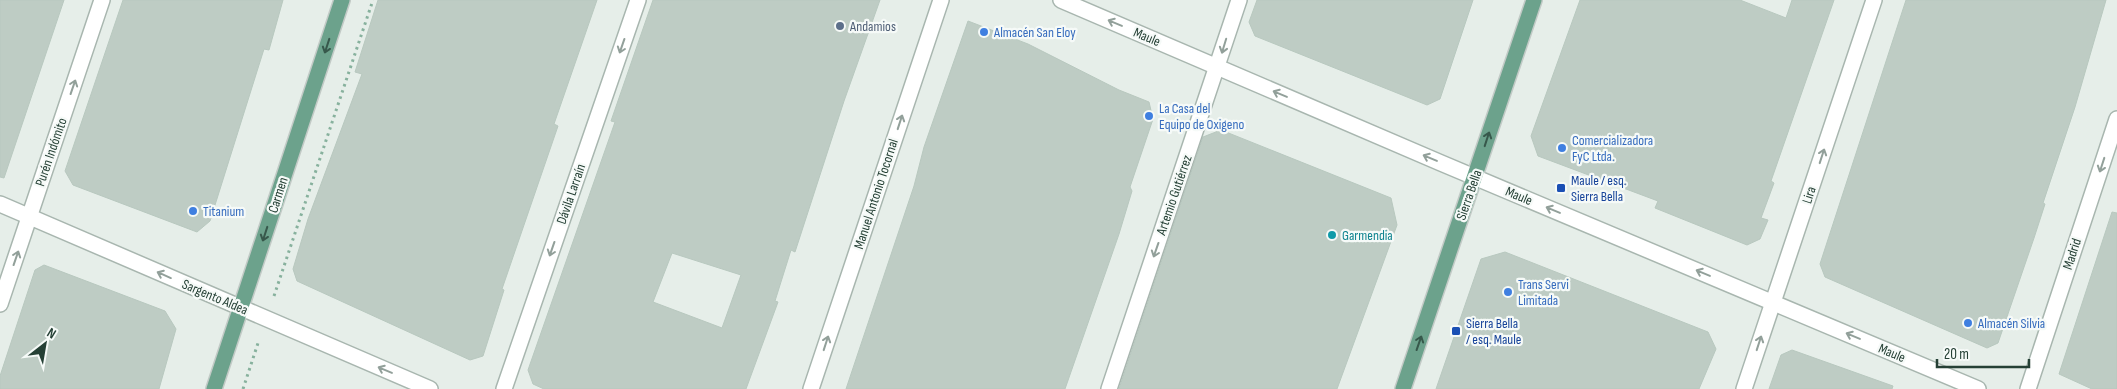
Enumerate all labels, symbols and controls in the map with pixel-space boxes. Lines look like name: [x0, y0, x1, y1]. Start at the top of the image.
place label: Andamios: [849, 18, 896, 35]
one-way arrow: [1108, 18, 1123, 28]
marker: Andamios: [834, 20, 846, 32]
place label: Almacén San Eloy: [993, 24, 1076, 41]
street label: Maule: [1131, 24, 1163, 50]
marker: Almacén San Eloy: [978, 26, 990, 38]
one-way arrow: [322, 38, 331, 54]
one-way arrow: [617, 38, 626, 53]
one-way arrow: [1218, 38, 1228, 54]
one-way arrow: [69, 80, 78, 95]
one-way arrow: [1273, 89, 1288, 99]
place label: La Casa del Equipo de Oxigeno: [1159, 100, 1244, 133]
marker: La Casa del Equipo de Oxigeno: [1143, 110, 1155, 122]
street label: Purén Indómito: [31, 115, 71, 189]
one-way arrow: [896, 115, 905, 131]
one-way arrow: [1483, 131, 1493, 147]
place label: Comercializadora FyC Ltda.: [1572, 132, 1653, 165]
street label: Manuel Antonio Tocornal: [850, 137, 902, 251]
marker: Comercializadora FyC Ltda.: [1556, 142, 1568, 154]
one-way arrow: [1818, 148, 1827, 164]
street label: Artemio Gutiérrez: [1152, 153, 1196, 238]
one-way arrow: [1423, 153, 1438, 163]
one-way arrow: [2096, 157, 2106, 173]
street label: Dávila Larraín: [553, 162, 589, 226]
street label: Sierra Bella: [1452, 168, 1486, 222]
place label: Maule / esq. Sierra Bella: [1571, 172, 1626, 205]
street label: Carmen: [264, 175, 292, 215]
marker: Maule / esq. Sierra Bella: [1555, 182, 1567, 194]
street label: Maule: [1503, 183, 1535, 209]
street label: Lira: [1798, 184, 1820, 206]
place label: Titanium: [203, 203, 244, 220]
marker: Titanium: [187, 205, 199, 217]
one-way arrow: [1546, 205, 1561, 215]
one-way arrow: [260, 226, 270, 242]
place label: Garmendia: [1342, 227, 1393, 244]
marker: Garmendia: [1326, 229, 1338, 241]
street label: Madrid: [2059, 236, 2085, 272]
one-way arrow: [547, 241, 556, 257]
one-way arrow: [1151, 242, 1160, 258]
one-way arrow: [11, 250, 21, 266]
one-way arrow: [1696, 268, 1711, 278]
one-way arrow: [157, 269, 172, 279]
street label: Sargento Aldea: [179, 275, 251, 319]
place label: Trans Servi Limitada: [1518, 276, 1569, 309]
marker: Trans Servi Limitada: [1502, 286, 1514, 298]
place label: Sierra Bella / esq. Maule: [1466, 315, 1521, 348]
place label: Almacén Silvia: [1977, 315, 2045, 332]
marker: Almacén Silvia: [1962, 317, 1974, 329]
north arrow: [20, 319, 70, 369]
text: N: [44, 324, 59, 342]
marker: Sierra Bella / esq. Maule: [1450, 325, 1462, 337]
one-way arrow: [1846, 331, 1861, 341]
one-way arrow: [822, 335, 832, 351]
one-way arrow: [1755, 335, 1764, 351]
one-way arrow: [1415, 336, 1424, 351]
scale bar: [1937, 336, 2030, 368]
street label: Maule: [1876, 340, 1908, 366]
text: 20 m: [1944, 345, 1969, 364]
one-way arrow: [378, 365, 393, 374]

